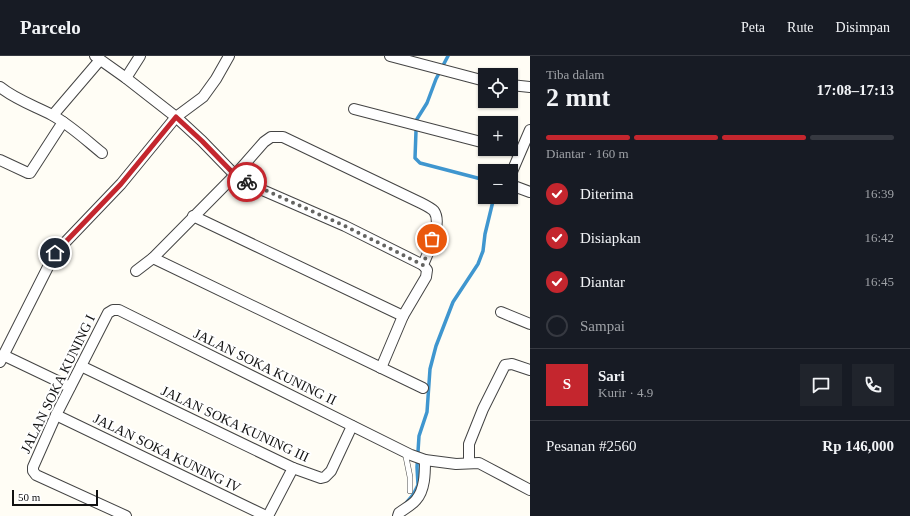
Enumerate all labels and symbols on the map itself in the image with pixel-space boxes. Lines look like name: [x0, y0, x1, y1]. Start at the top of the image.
courier: [227, 162, 267, 202]
pin: [415, 222, 449, 256]
pin: [38, 236, 72, 270]
street label: JALAN SOKA KUNING I: [18, 312, 98, 456]
street label: JALAN SOKA KUNING II: [191, 326, 339, 408]
street label: JALAN SOKA KUNING III: [159, 383, 312, 465]
street label: JALAN SOKA KUNING IV: [91, 411, 243, 495]
scale bar: [12, 488, 98, 507]

